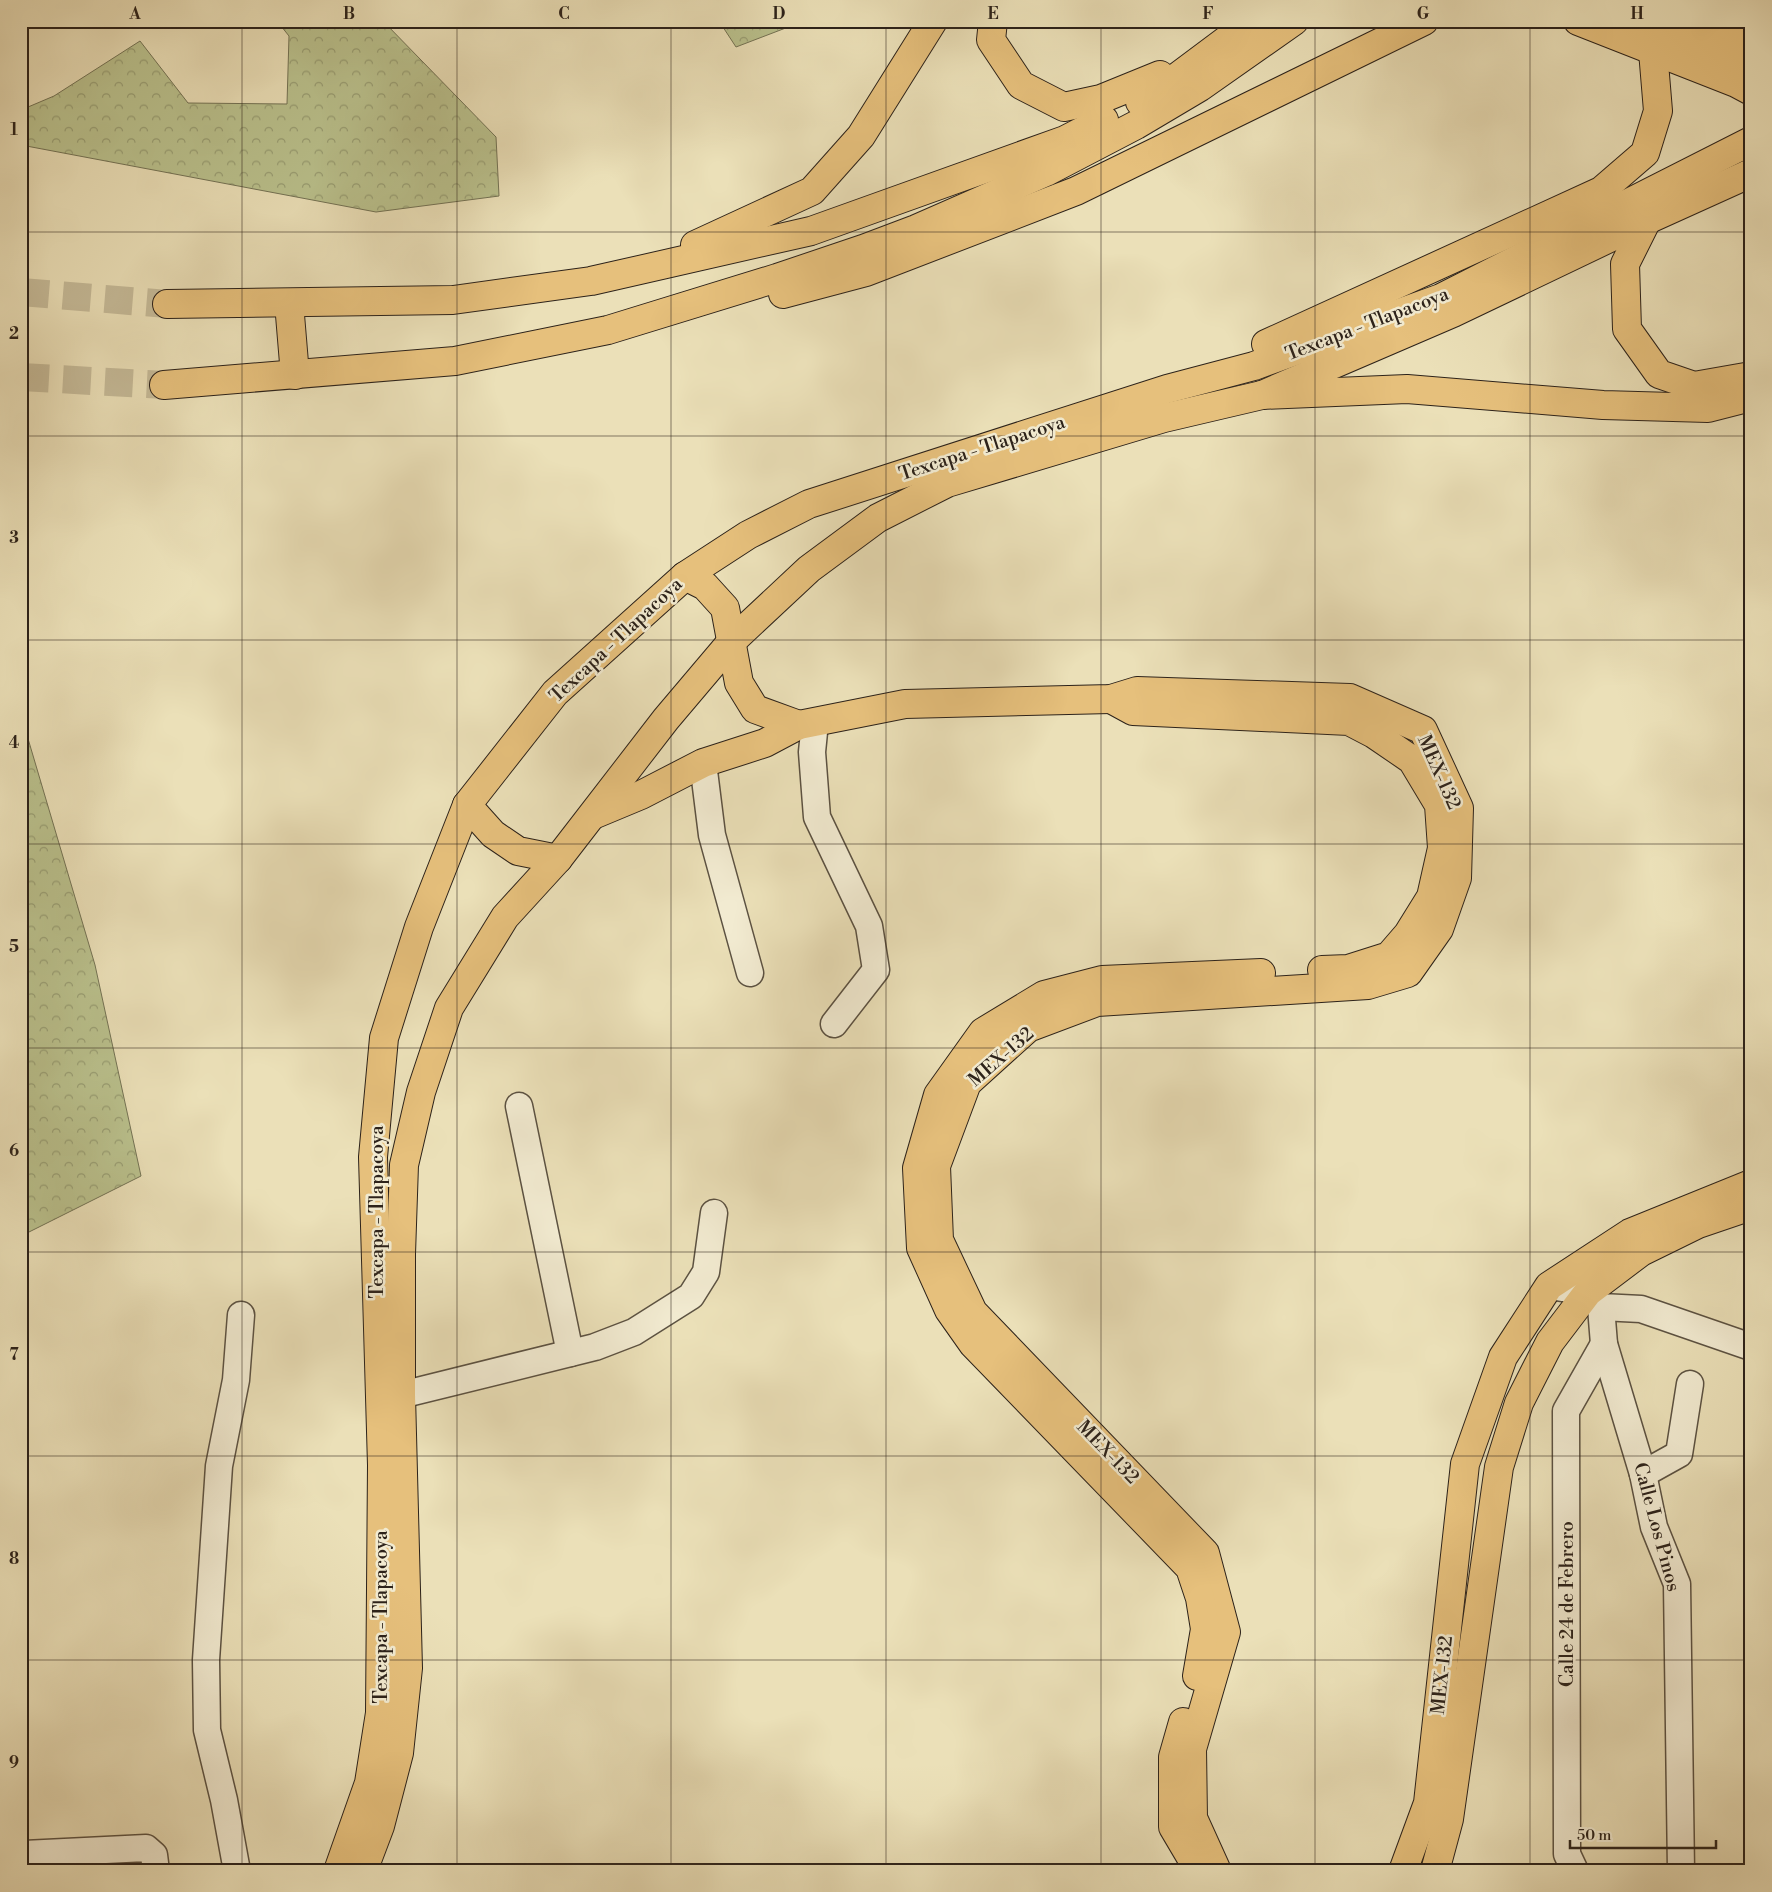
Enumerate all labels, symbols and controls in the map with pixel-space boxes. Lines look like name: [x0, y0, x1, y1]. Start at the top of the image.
text: A: [128, 4, 141, 24]
text: B: [343, 4, 355, 24]
text: C: [558, 4, 570, 24]
text: D: [773, 4, 786, 24]
text: E: [987, 4, 999, 24]
text: F: [1202, 4, 1214, 24]
text: G: [1417, 4, 1430, 24]
text: H: [1630, 4, 1644, 24]
text: 1: [10, 120, 18, 140]
street label: Texcapa - Tlapacoya: [1282, 282, 1452, 366]
text: 2: [9, 324, 19, 344]
street label: Texcapa - Tlapacoya: [896, 410, 1068, 486]
text: 3: [9, 528, 19, 548]
street label: Texcapa - Tlapacoya: [545, 572, 688, 708]
street label: MEX-132: [1412, 731, 1466, 813]
text: 4: [9, 733, 20, 753]
text: 5: [9, 937, 19, 957]
street label: MEX-132: [963, 1022, 1039, 1092]
street label: Texcapa - Tlapacoya: [365, 1125, 389, 1298]
text: 6: [9, 1141, 19, 1161]
text: 7: [9, 1345, 19, 1365]
street label: MEX-132: [1072, 1415, 1144, 1489]
street label: Calle Los Pinos: [1628, 1460, 1686, 1594]
street label: Calle 24 de Febrero: [1555, 1521, 1579, 1687]
street label: Texcapa - Tlapacoya: [369, 1530, 393, 1703]
text: 8: [9, 1549, 19, 1569]
street label: MEX-132: [1426, 1634, 1458, 1716]
text: 9: [9, 1753, 19, 1773]
scale bar: [1570, 1817, 1716, 1849]
text: 50 m: [1577, 1826, 1611, 1845]

